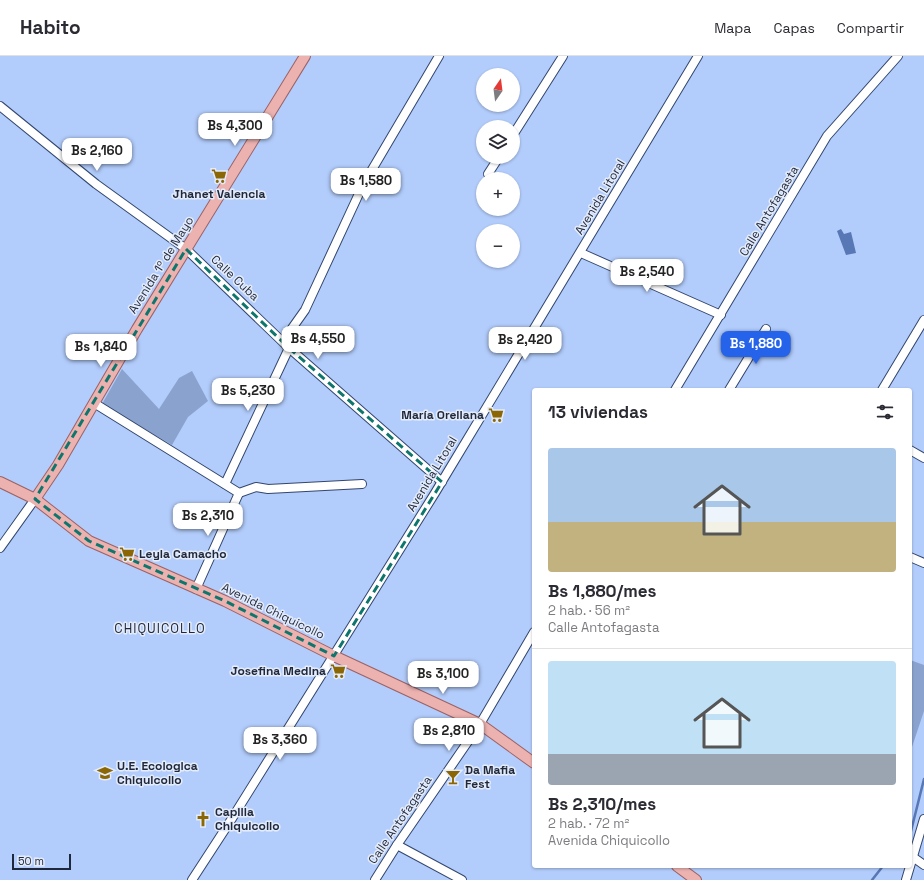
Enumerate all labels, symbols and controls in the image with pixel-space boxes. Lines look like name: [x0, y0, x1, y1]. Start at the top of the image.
text: Habito: [20, 15, 81, 40]
text: Mapa: [714, 19, 751, 37]
text: Capas: [773, 19, 815, 37]
text: Compartir: [837, 19, 904, 37]
north arrow: [476, 68, 520, 112]
map controls: [476, 68, 520, 268]
pin: Bs 4,300: [194, 113, 276, 147]
text: Bs 4,300: [207, 117, 263, 134]
button: layers: [476, 120, 520, 164]
pin: Bs 2,160: [56, 138, 138, 172]
text: Bs 2,160: [71, 142, 123, 159]
street label: Avenida Litoral: [571, 156, 629, 238]
street label: Calle Antofagasta: [736, 163, 802, 259]
supermarket icon: Jhanet Valencia: [210, 167, 228, 185]
pin: Bs 1,580: [325, 168, 407, 202]
text: Bs 1,580: [340, 172, 392, 189]
button: +: [476, 172, 520, 216]
place label: Jhanet Valencia: [173, 186, 265, 202]
street label: Avenida 1º de Mayo: [125, 213, 197, 317]
button: −: [476, 224, 520, 268]
street label: Calle Cuba: [207, 252, 263, 304]
pin: Bs 2,540: [606, 259, 688, 293]
text: Bs 2,540: [620, 263, 674, 280]
pin: Bs 4,550: [277, 326, 359, 360]
pin: Bs 2,420: [484, 327, 566, 361]
text: Bs 4,550: [291, 330, 345, 347]
text: Bs 2,420: [498, 331, 552, 348]
pin: Bs 1,880: [715, 331, 797, 365]
pin: Bs 1,840: [60, 334, 142, 368]
text: Bs 1,880: [730, 335, 782, 352]
text: Bs 1,840: [75, 338, 127, 355]
pin: Bs 5,230: [207, 378, 289, 412]
text: Bs 5,230: [221, 382, 275, 399]
text: 13 viviendas: [548, 401, 648, 423]
icon: filters: [874, 401, 896, 423]
supermarket icon: María Orellana: [487, 406, 505, 424]
place label: María Orellana: [401, 407, 484, 423]
street label: Avenida Litoral: [403, 433, 461, 515]
icon: home: [686, 474, 758, 546]
pin: Bs 2,310: [167, 503, 249, 537]
text: Bs 2,310: [182, 507, 234, 524]
supermarket icon: Leyla Camacho: [118, 545, 136, 563]
place label: Leyla Camacho: [139, 546, 227, 562]
street label: Avenida Chiquicollo: [219, 579, 327, 643]
text: Bs 1,880/mes: [548, 580, 656, 602]
text: 2 hab. · 56 m²: [548, 602, 630, 619]
text: Calle Antofagasta: [548, 619, 659, 636]
district label: CHIQUICOLLO: [114, 620, 206, 637]
pin: Bs 3,100: [402, 661, 484, 695]
supermarket icon: Josefina Medina: [329, 662, 347, 680]
place label: Josefina Medina: [231, 663, 326, 679]
text: Bs 3,100: [417, 665, 469, 682]
icon: home: [686, 687, 758, 759]
pin: Bs 2,810: [408, 718, 490, 752]
text: Bs 2,810: [423, 722, 475, 739]
pin: Bs 3,360: [239, 727, 321, 761]
text: Bs 3,360: [253, 731, 307, 748]
place label: U.E. Ecologica Chiquicollo: [117, 758, 198, 788]
place label: Da Mafia Fest: [465, 762, 515, 792]
school or university icon: U.E. Ecologica Chiquicollo: [96, 764, 114, 782]
bar icon: Da Mafia Fest: [444, 768, 462, 786]
street label: Calle Antofagasta: [365, 773, 435, 867]
text: Bs 2,310/mes: [548, 793, 656, 815]
place label: Capilla Chiquicollo: [215, 804, 280, 834]
church icon: Capilla Chiquicollo: [194, 810, 212, 828]
text: 2 hab. · 72 m²: [548, 815, 629, 832]
text: Avenida Chiquicollo: [548, 832, 670, 849]
scale bar: [12, 852, 71, 871]
text: 50 m: [18, 854, 44, 868]

